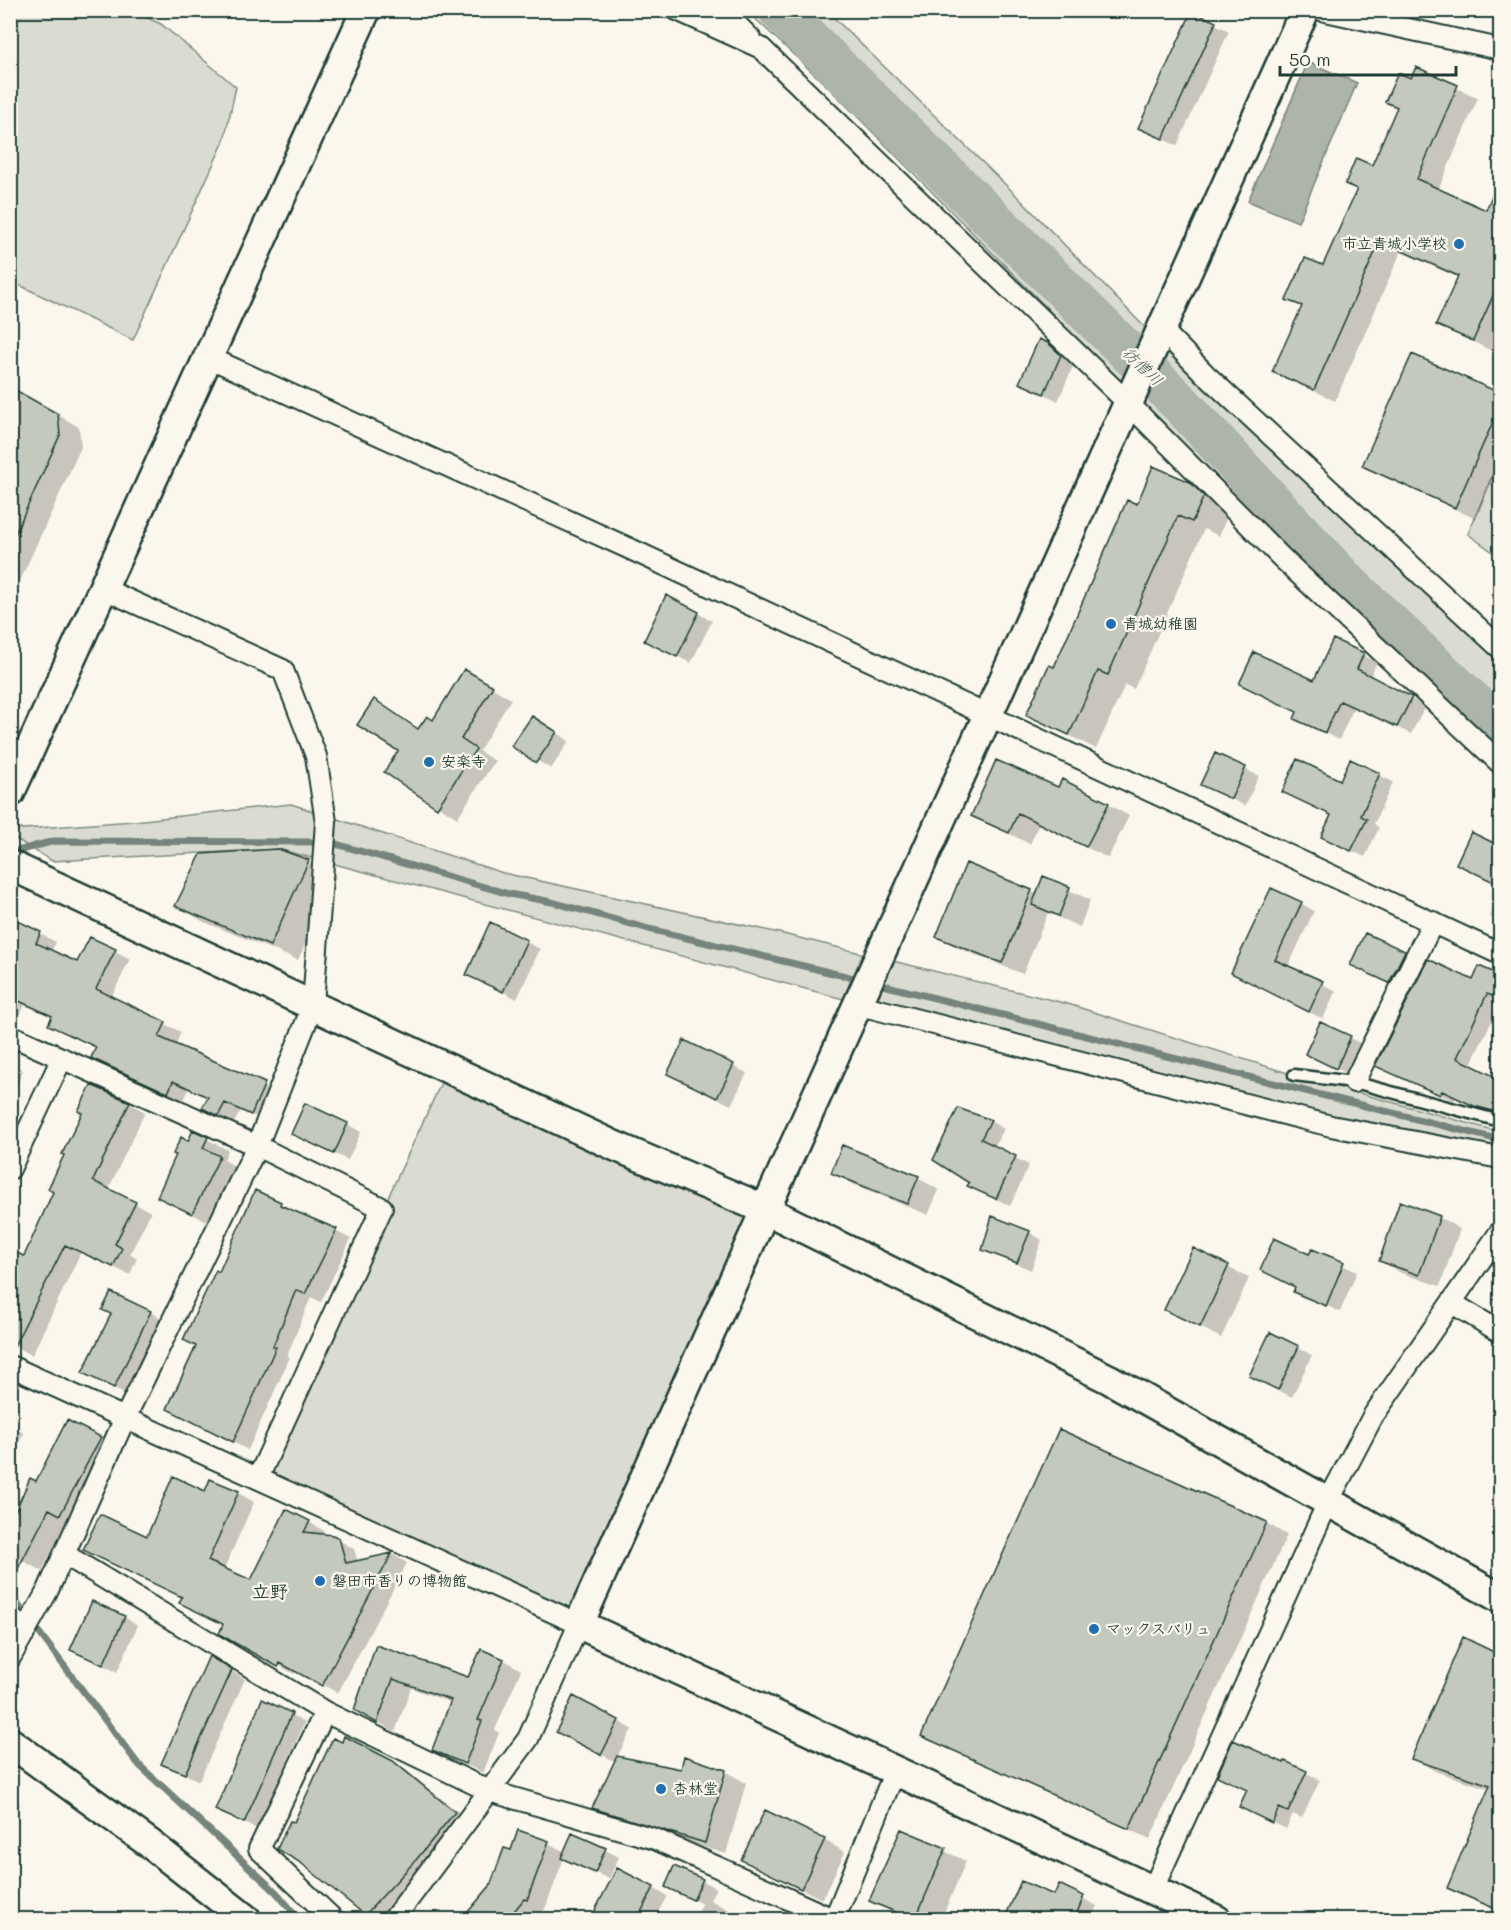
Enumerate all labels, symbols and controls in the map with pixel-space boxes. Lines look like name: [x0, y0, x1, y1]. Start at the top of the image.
scale bar: [1280, 39, 1456, 77]
text: 50 m: [1289, 47, 1331, 71]
place label: 市立青城小学校: [1342, 233, 1447, 253]
marker: 市立青城小学校: [1452, 237, 1466, 251]
water label: 彷僧川: [1119, 341, 1168, 390]
place label: 青城幼稚園: [1123, 613, 1198, 633]
marker: 青城幼稚園: [1104, 617, 1118, 631]
place label: 安楽寺: [441, 751, 486, 771]
marker: 安楽寺: [422, 755, 436, 769]
place label: 磐田市香りの博物館: [332, 1570, 467, 1590]
marker: 磐田市香りの博物館: [313, 1574, 327, 1588]
district label: 立野: [252, 1579, 288, 1603]
place label: マックスバリュ: [1106, 1618, 1211, 1638]
marker: マックスバリュ: [1087, 1622, 1101, 1636]
place label: 杏林堂: [673, 1778, 718, 1798]
marker: 杏林堂: [654, 1782, 668, 1796]

